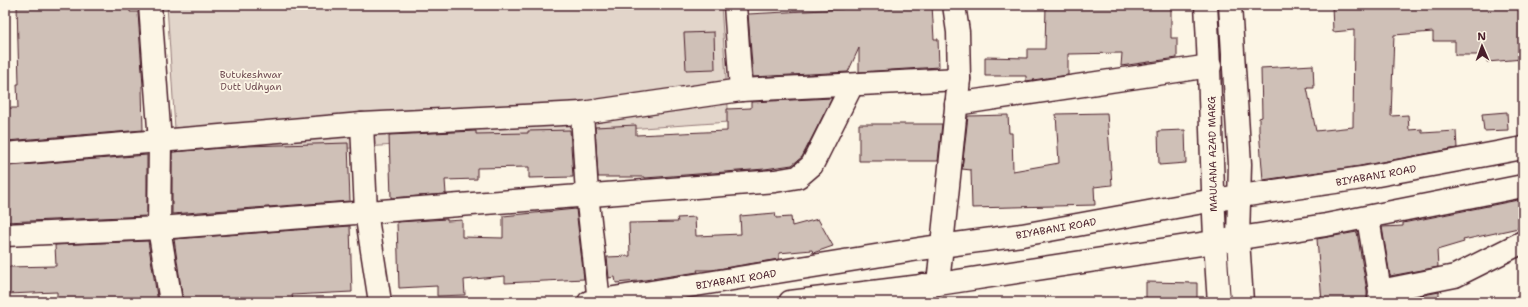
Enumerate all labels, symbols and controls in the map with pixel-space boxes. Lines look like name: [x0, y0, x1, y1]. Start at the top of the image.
north arrow: [1462, 26, 1502, 66]
text: N: [1477, 29, 1487, 44]
park label: Butukeshwar Dutt Udhyan: [220, 68, 282, 93]
street label: MAULANA AZAD MARG: [1205, 96, 1220, 212]
street label: BIYABANI ROAD: [1335, 162, 1418, 189]
street label: BIYABANI ROAD: [1015, 215, 1098, 242]
street label: BIYABANI ROAD: [695, 267, 778, 292]

